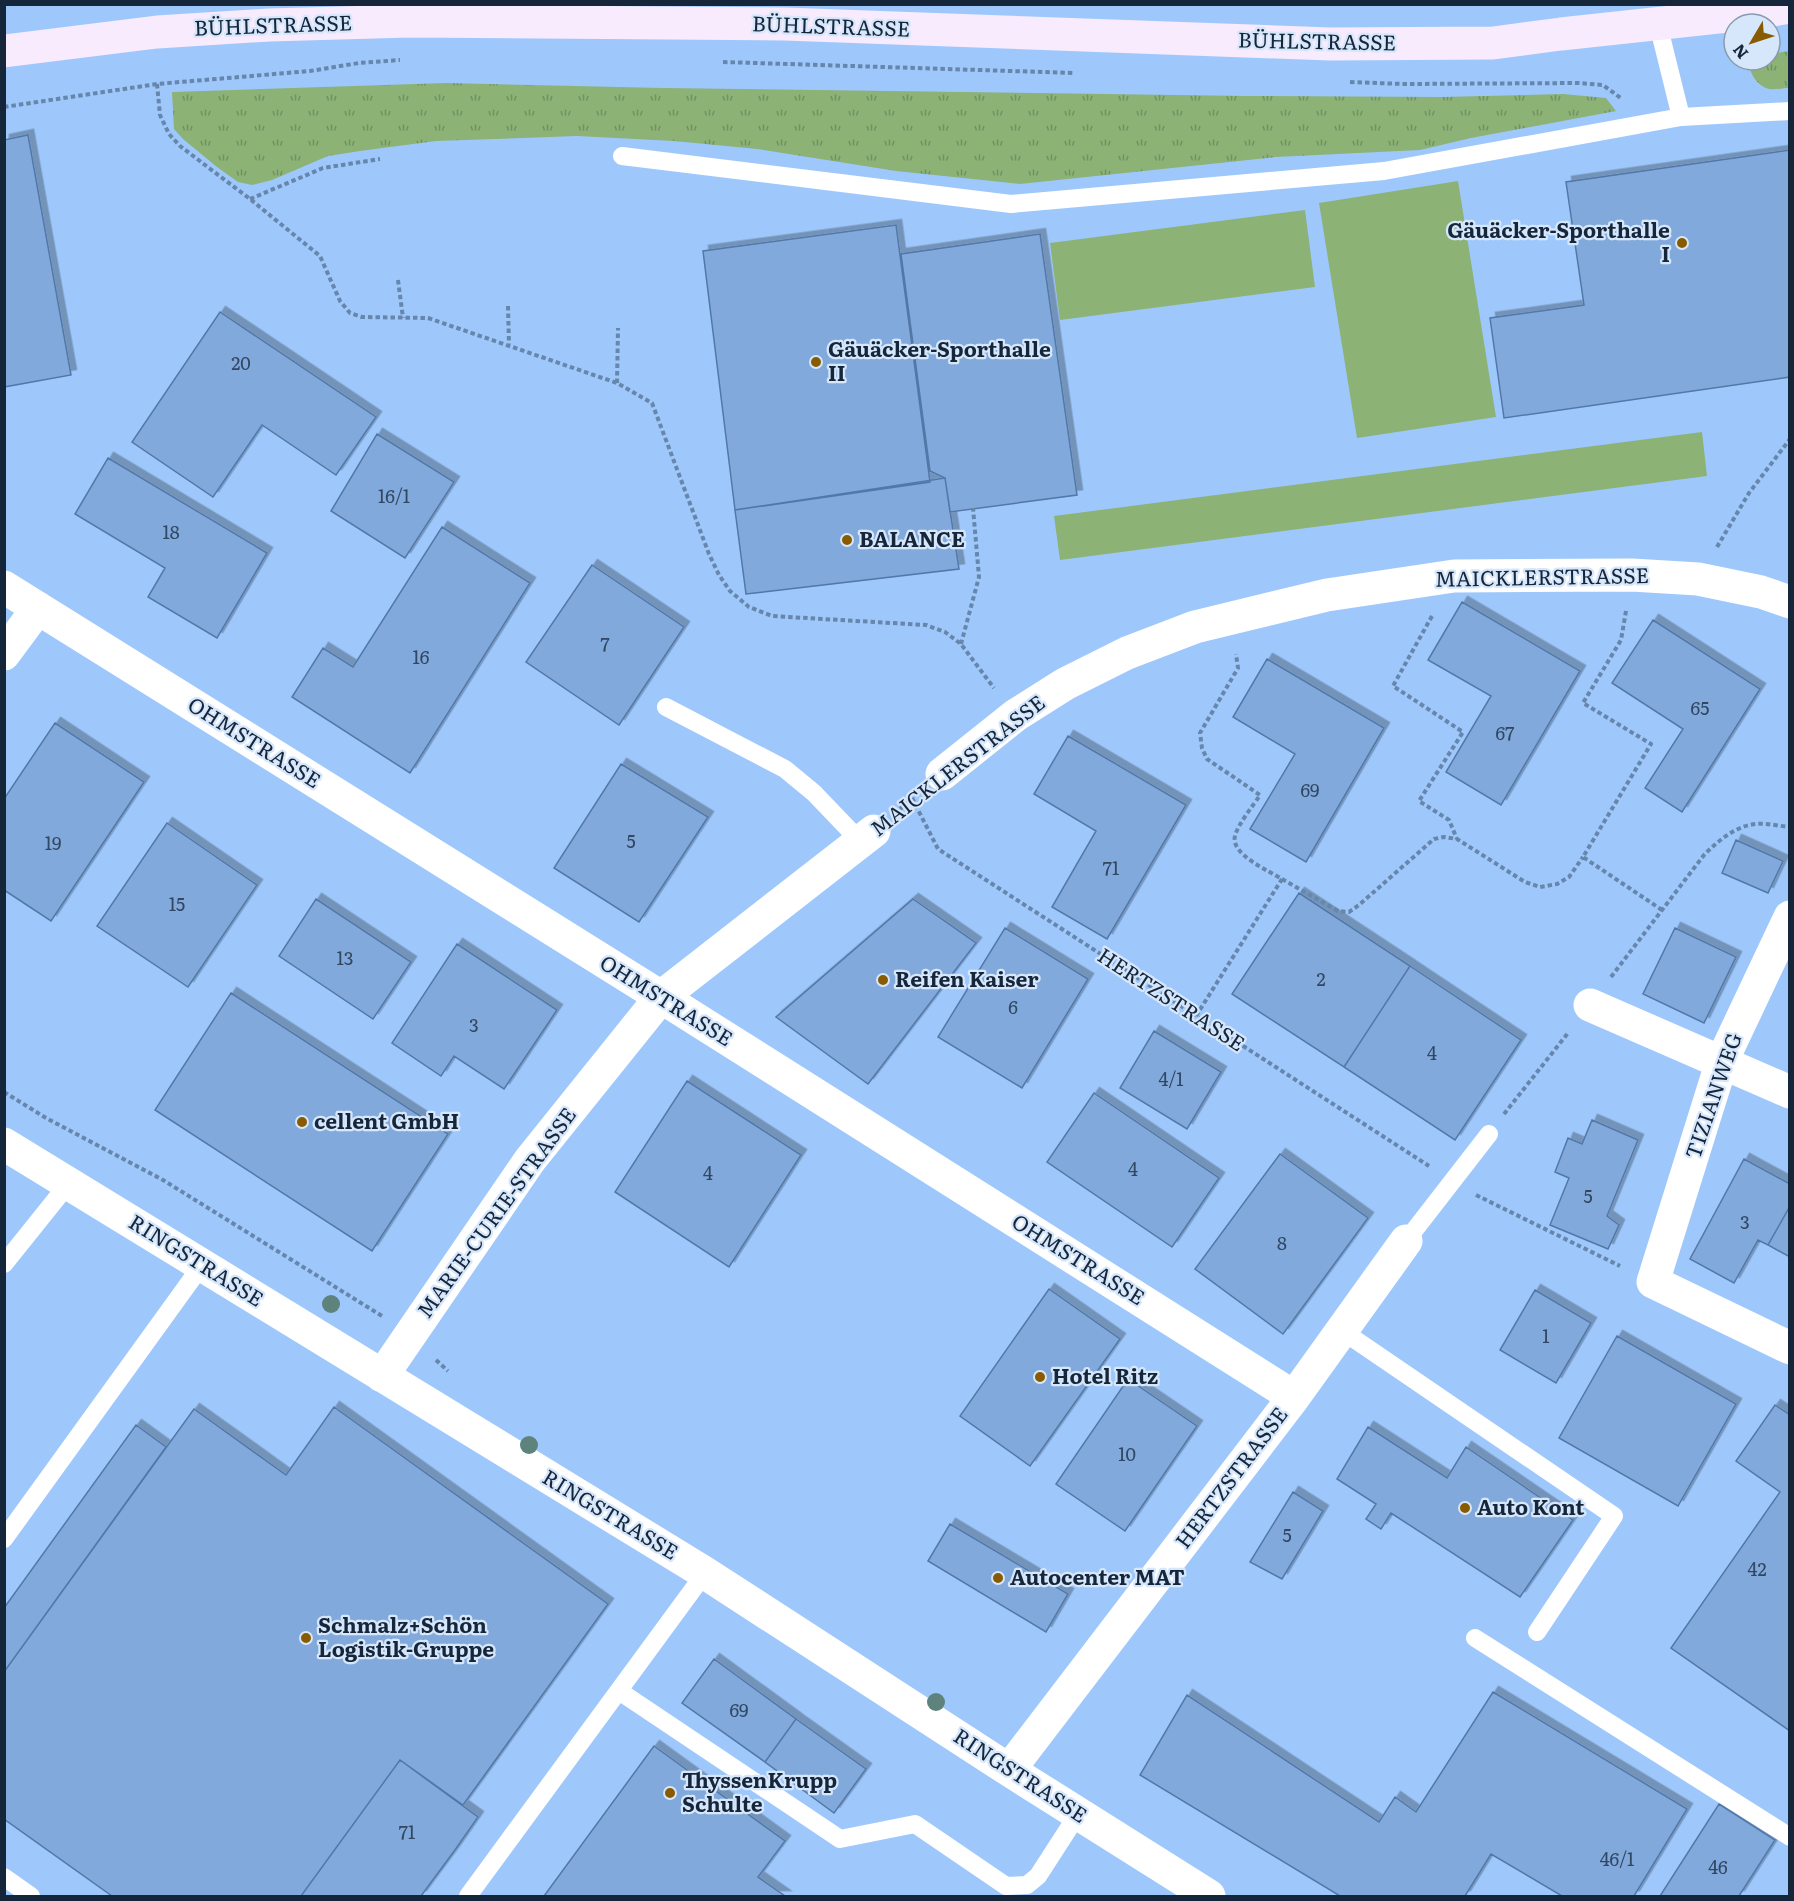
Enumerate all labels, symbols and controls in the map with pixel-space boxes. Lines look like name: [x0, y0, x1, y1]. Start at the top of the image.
street label: BÜHLSTRASSE: [193, 5, 353, 42]
street label: BÜHLSTRASSE: [751, 6, 911, 43]
north arrow: [1722, 12, 1782, 72]
street label: BÜHLSTRASSE: [1238, 23, 1396, 56]
text: N: [1726, 39, 1753, 65]
place label: Gäuäcker-Sporthalle I: [1447, 213, 1670, 268]
marker: Gäuäcker-Sporthalle I: [1675, 236, 1689, 250]
place label: Gäuäcker-Sporthalle II: [828, 332, 1051, 387]
house number: 20: [231, 349, 251, 376]
marker: Gäuäcker-Sporthalle II: [809, 355, 823, 369]
house number: 16/1: [378, 482, 410, 509]
house number: 18: [162, 518, 180, 545]
place label: BALANCE: [859, 522, 965, 553]
marker: BALANCE: [840, 533, 854, 547]
street label: MAICKLERSTRASSE: [1435, 558, 1649, 593]
house number: 7: [600, 630, 610, 657]
house number: 16: [413, 643, 430, 670]
street label: MAICKLERSTRASSE: [863, 686, 1050, 842]
street label: OHMSTRASSE: [183, 688, 328, 794]
house number: 65: [1691, 694, 1709, 721]
house number: 67: [1496, 719, 1514, 746]
house number: 69: [1300, 776, 1320, 803]
house number: 5: [626, 827, 636, 854]
house number: 19: [45, 829, 61, 856]
house number: 71: [1103, 854, 1119, 881]
house number: 15: [169, 890, 185, 917]
street label: HERTZSTRASSE: [1093, 939, 1252, 1057]
house number: 13: [336, 944, 354, 971]
street label: OHMSTRASSE: [595, 946, 740, 1052]
place label: Reifen Kaiser: [895, 962, 1039, 993]
house number: 2: [1316, 965, 1326, 992]
marker: Reifen Kaiser: [876, 973, 890, 987]
house number: 6: [1008, 993, 1018, 1020]
house number: 3: [469, 1011, 479, 1038]
street label: TIZIANWEG: [1676, 1028, 1748, 1162]
house number: 4: [1427, 1039, 1437, 1066]
house number: 4/1: [1159, 1065, 1183, 1092]
street label: MARIE-CURIE-STRASSE: [408, 1100, 582, 1323]
place label: cellent GmbH: [314, 1104, 459, 1135]
marker: cellent GmbH: [295, 1115, 309, 1129]
house number: 4: [1128, 1155, 1138, 1182]
house number: 4: [703, 1159, 713, 1186]
house number: 5: [1583, 1182, 1593, 1209]
street label: RINGSTRASSE: [124, 1205, 271, 1313]
street label: OHMSTRASSE: [1007, 1205, 1152, 1311]
house number: 3: [1740, 1208, 1750, 1235]
house number: 8: [1277, 1229, 1287, 1256]
house number: 1: [1542, 1322, 1550, 1349]
place label: Hotel Ritz: [1052, 1359, 1158, 1390]
marker: Hotel Ritz: [1033, 1370, 1047, 1384]
street label: HERTZSTRASSE: [1166, 1399, 1294, 1554]
house number: 10: [1118, 1440, 1136, 1467]
street label: RINGSTRASSE: [537, 1460, 685, 1566]
place label: Auto Kont: [1477, 1490, 1585, 1521]
marker: Auto Kont: [1458, 1501, 1472, 1515]
house number: 5: [1282, 1521, 1292, 1548]
house number: 42: [1747, 1555, 1767, 1582]
place label: Autocenter MAT: [1010, 1560, 1185, 1591]
marker: Autocenter MAT: [991, 1571, 1005, 1585]
place label: Schmalz+Schön Logistik-Gruppe: [318, 1608, 494, 1663]
marker: Schmalz+Schön Logistik-Gruppe: [299, 1631, 313, 1645]
house number: 69: [729, 1696, 749, 1723]
street label: RINGSTRASSE: [948, 1719, 1094, 1829]
place label: ThyssenKrupp Schulte: [682, 1763, 837, 1818]
marker: ThyssenKrupp Schulte: [663, 1786, 677, 1800]
house number: 71: [399, 1818, 415, 1845]
house number: 46/1: [1600, 1845, 1634, 1872]
house number: 46: [1708, 1853, 1728, 1880]

